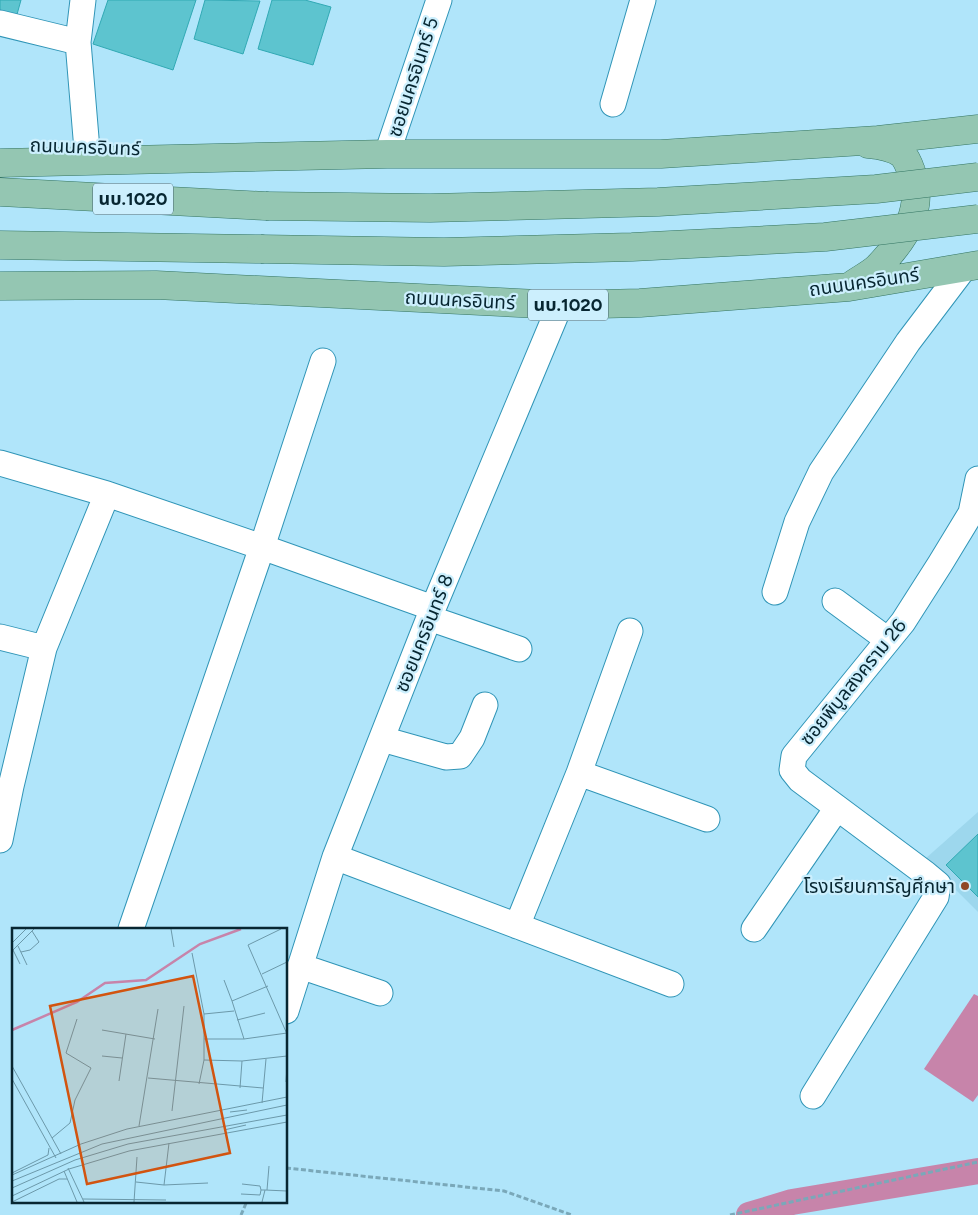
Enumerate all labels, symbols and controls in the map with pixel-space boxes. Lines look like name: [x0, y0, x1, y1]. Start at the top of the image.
street label: ซอยนครอินทร์ 5: [383, 14, 443, 140]
street label: ถนนนครอินทร์: [29, 134, 142, 160]
road number: นบ.1020: [93, 183, 173, 214]
street label: ถนนนครอินทร์: [808, 263, 921, 301]
street label: ถนนนครอินทร์: [404, 286, 517, 314]
road number: นบ.1020: [528, 290, 608, 320]
street label: ซอยนครอินทร์ 8: [390, 571, 458, 695]
street label: ซอยพิบูลสงคราม 26: [795, 614, 912, 750]
place label: โรงเรียนการัญศึกษา: [803, 875, 955, 898]
marker: โรงเรียนการัญศึกษา: [959, 880, 971, 892]
inset map: [12, 928, 288, 1202]

